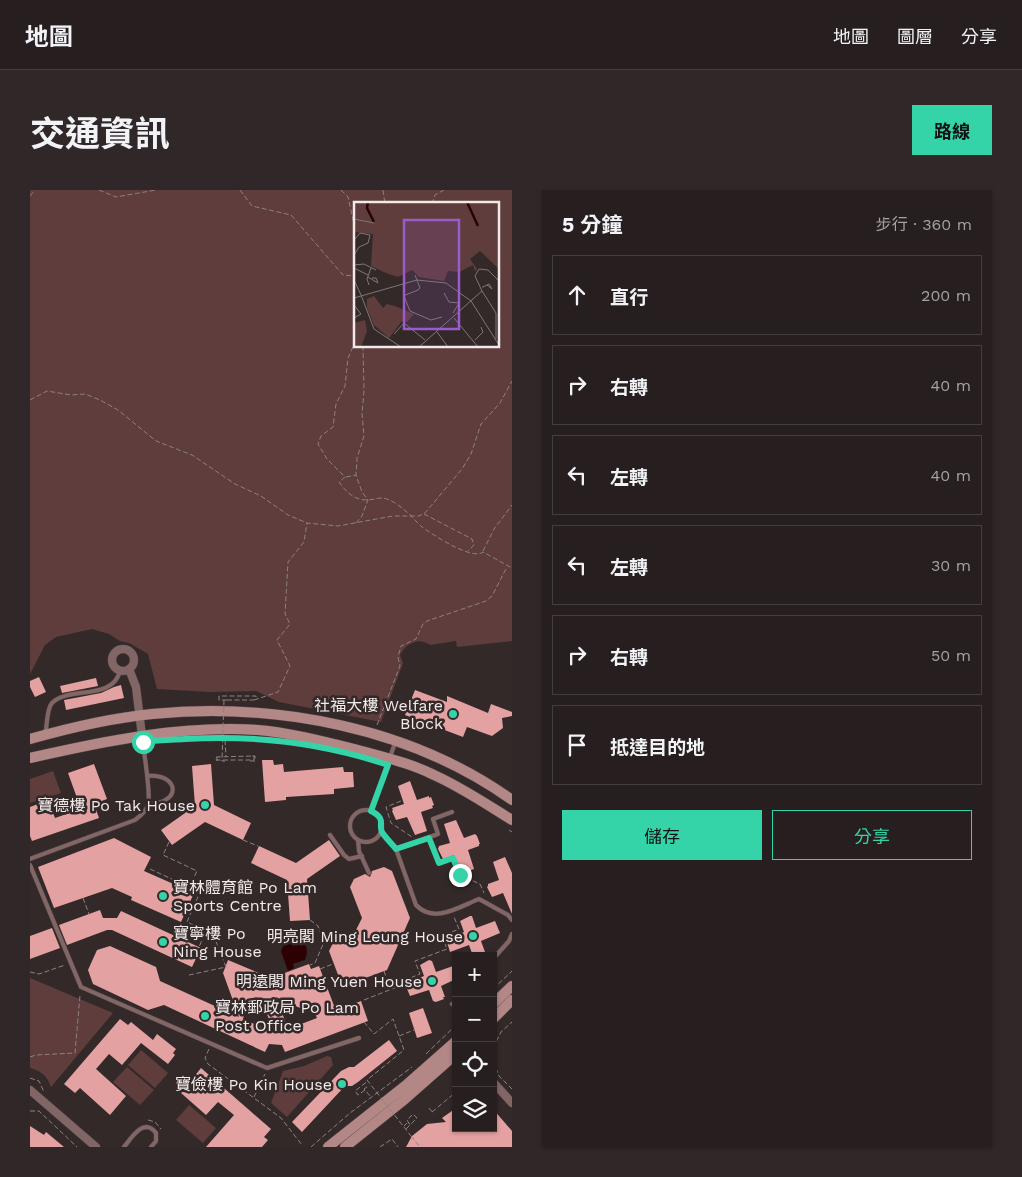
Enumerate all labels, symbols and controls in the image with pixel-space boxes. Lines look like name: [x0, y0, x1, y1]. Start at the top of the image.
text: 地圖: [25, 23, 73, 51]
text: 地圖: [833, 26, 869, 47]
text: 圖層: [897, 26, 933, 47]
text: 分享: [961, 26, 997, 47]
button: 路線: [912, 105, 992, 155]
text: 交通資訊: [30, 113, 170, 155]
inset map: [354, 202, 500, 348]
text: 5 分鐘: [562, 212, 622, 237]
text: 步行 · 360 m: [876, 215, 972, 234]
icon: ahead: [563, 281, 591, 309]
text: 直行: [610, 286, 648, 309]
text: 200 m: [921, 286, 971, 305]
icon: right: [563, 371, 591, 399]
text: 右轉: [610, 376, 648, 399]
text: 40 m: [931, 376, 971, 395]
icon: left: [563, 461, 591, 489]
text: 左轉: [610, 466, 648, 489]
text: 40 m: [931, 466, 971, 485]
icon: left: [563, 551, 591, 579]
text: 左轉: [610, 556, 648, 579]
text: 30 m: [931, 556, 971, 575]
icon: right: [563, 641, 591, 669]
text: 右轉: [610, 646, 648, 669]
text: 50 m: [931, 646, 971, 665]
place label: 社福大樓 Welfare Block: [314, 696, 443, 733]
marker: 社福大樓 Welfare Block: [447, 708, 459, 720]
route start: [132, 731, 155, 754]
icon: arrive: [563, 731, 591, 759]
text: 抵達目的地: [610, 736, 705, 759]
place label: 寶德樓 Po Tak House: [37, 796, 195, 815]
marker: 寶德樓 Po Tak House: [199, 799, 211, 811]
button: 儲存: [562, 810, 762, 860]
button: 分享: [772, 810, 972, 860]
route end: [449, 864, 472, 887]
place label: 寶林體育館 Po Lam Sports Centre: [173, 878, 317, 915]
marker: 寶林體育館 Po Lam Sports Centre: [157, 890, 169, 902]
place label: 寶寧樓 Po Ning House: [173, 924, 262, 961]
place label: 明亮閣 Ming Leung House: [267, 927, 463, 946]
marker: 明亮閣 Ming Leung House: [467, 930, 479, 942]
marker: 寶寧樓 Po Ning House: [157, 936, 169, 948]
map controls: [452, 952, 497, 1132]
button: +: [452, 952, 497, 997]
place label: 明遠閣 Ming Yuen House: [236, 972, 422, 991]
marker: 明遠閣 Ming Yuen House: [426, 975, 438, 987]
button: −: [452, 997, 497, 1042]
place label: 寶林郵政局 Po Lam Post Office: [215, 998, 359, 1035]
marker: 寶林郵政局 Po Lam Post Office: [199, 1010, 211, 1022]
button: locate: [452, 1042, 497, 1087]
place label: 寶儉樓 Po Kin House: [175, 1075, 332, 1094]
marker: 寶儉樓 Po Kin House: [336, 1078, 348, 1090]
button: layers: [452, 1087, 497, 1132]

